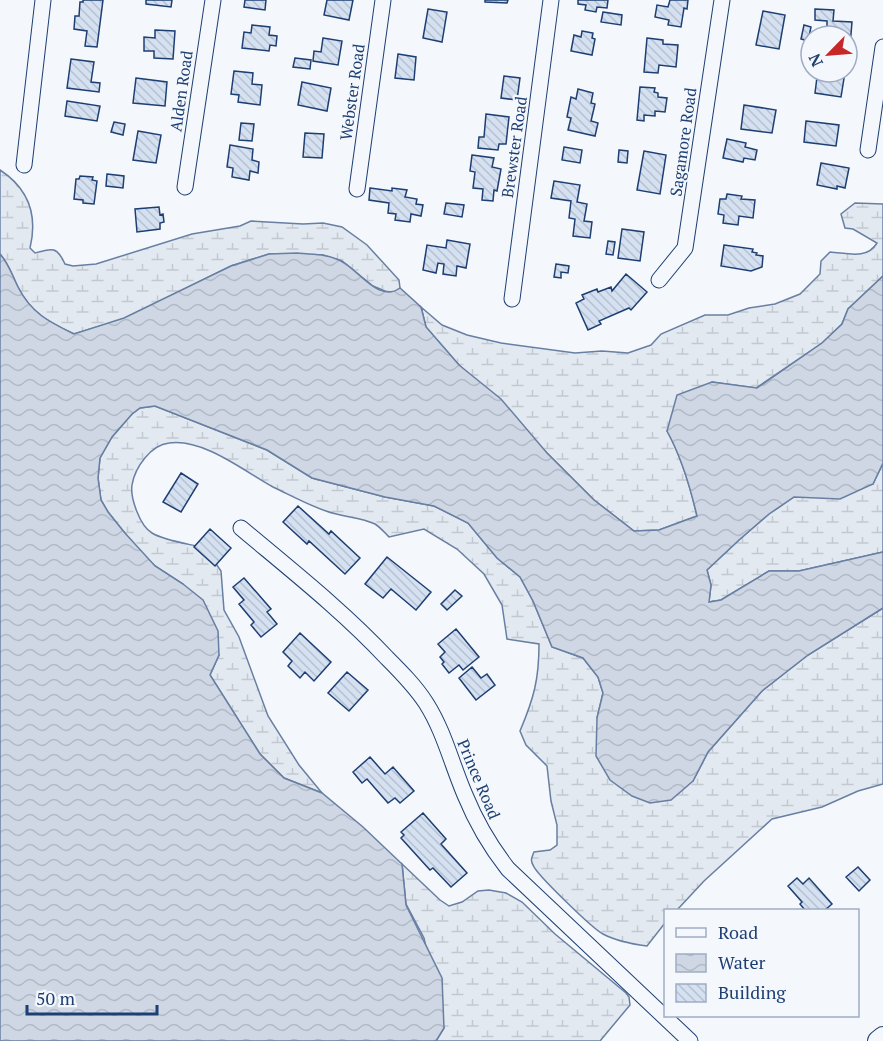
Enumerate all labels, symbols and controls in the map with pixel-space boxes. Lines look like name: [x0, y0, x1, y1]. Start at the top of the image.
north arrow: [799, 24, 859, 84]
street label: Webster Road: [334, 42, 370, 142]
street label: Alden Road: [164, 49, 198, 133]
text: N: [803, 50, 828, 70]
street label: Sagamore Road: [664, 86, 702, 198]
street label: Brewster Road: [496, 95, 532, 199]
street label: Prince Road: [452, 736, 506, 822]
legend: [664, 909, 859, 1017]
text: Road: [718, 920, 758, 944]
text: Water: [718, 950, 765, 974]
scale bar: [27, 978, 158, 1016]
text: Building: [718, 980, 786, 1004]
text: 50 m: [36, 986, 76, 1010]

